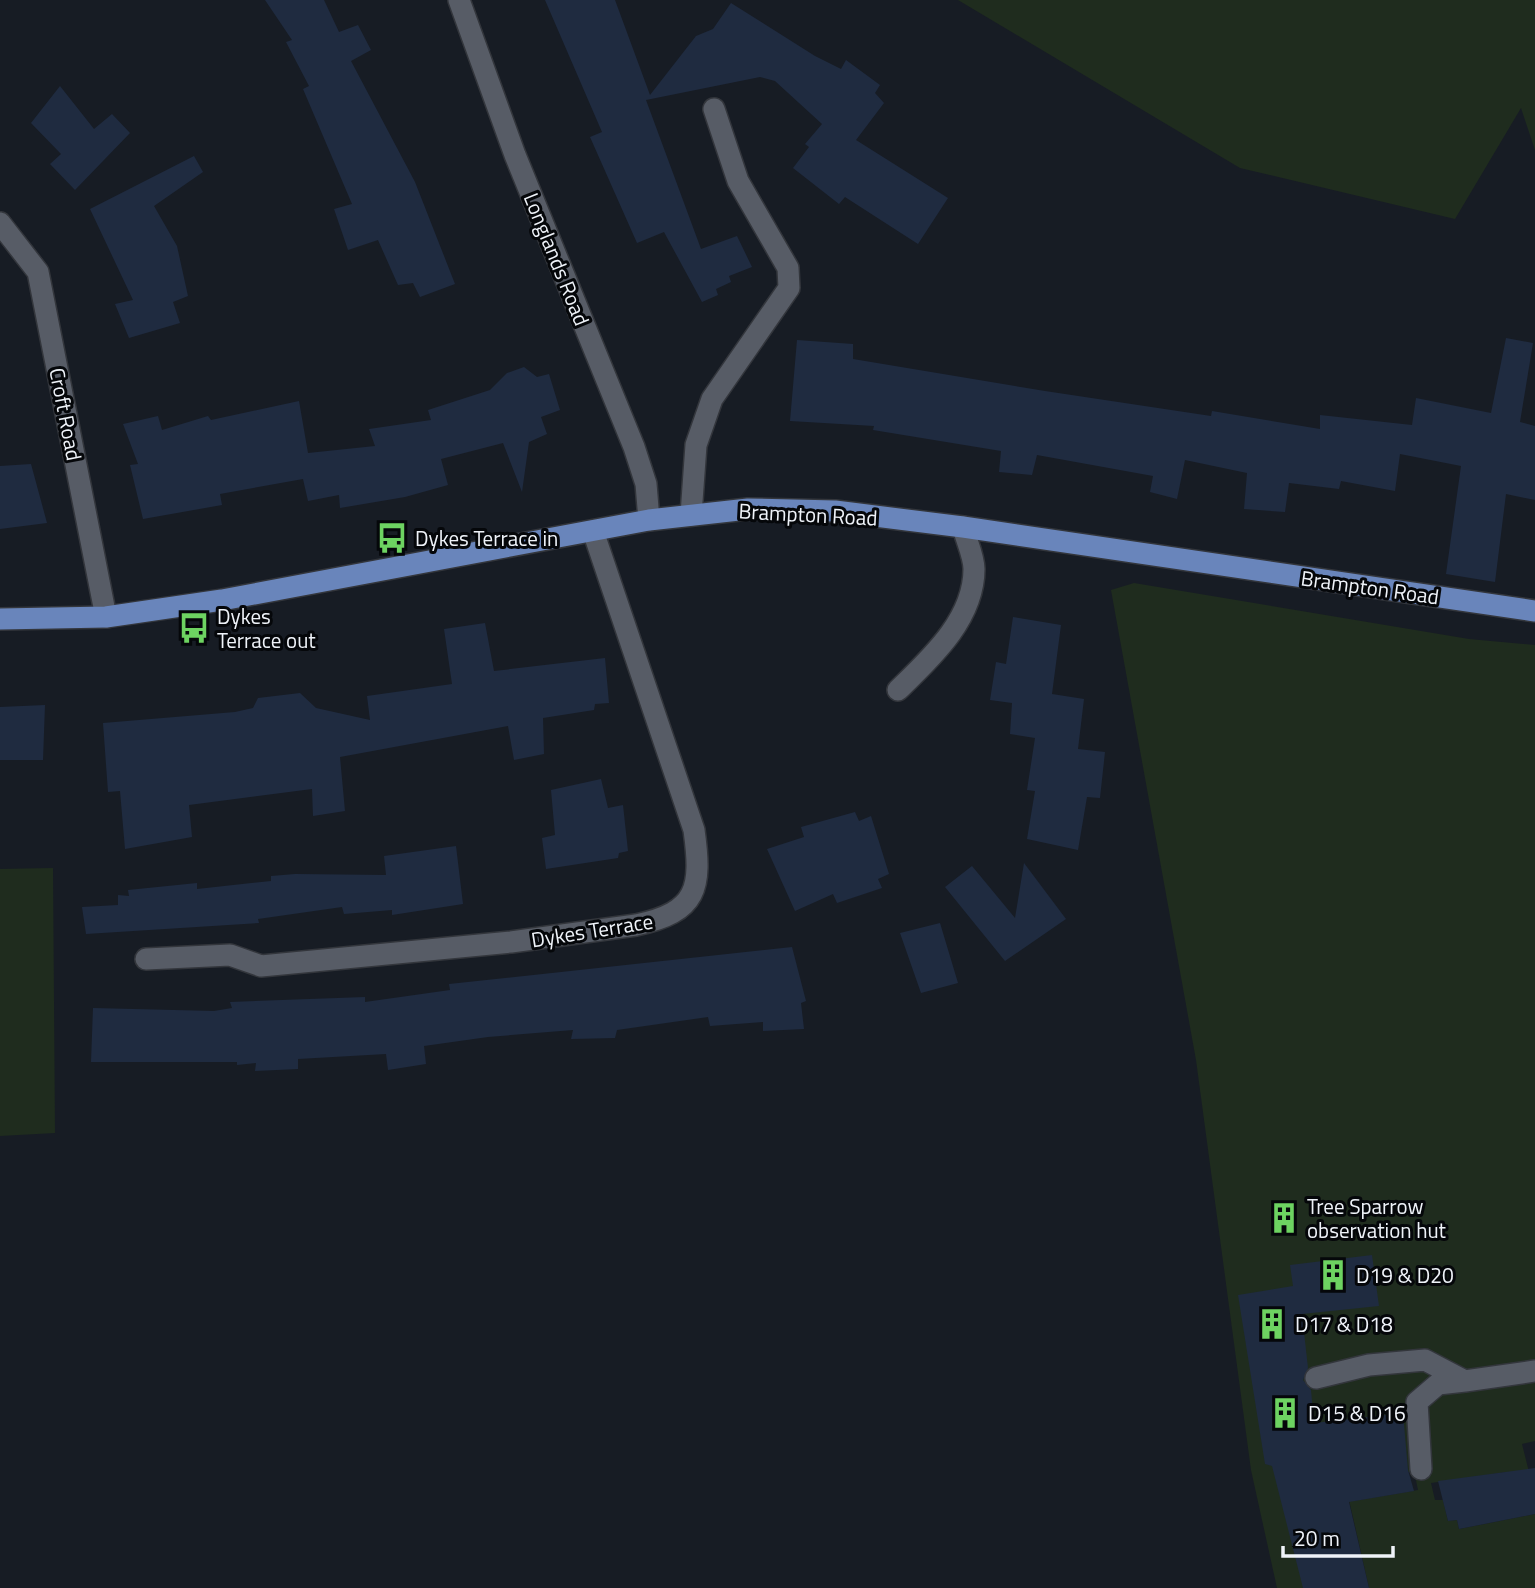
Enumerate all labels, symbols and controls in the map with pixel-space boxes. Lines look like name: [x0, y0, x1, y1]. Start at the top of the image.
street label: Longlands Road: [516, 188, 598, 330]
street label: Croft Road: [41, 365, 91, 463]
street label: Brampton Road: [738, 494, 878, 534]
bus stop icon: Dykes Terrace in: [375, 521, 409, 555]
place label: Dykes Terrace in: [415, 522, 558, 554]
street label: Brampton Road: [1299, 561, 1441, 613]
place label: Dykes Terrace out: [217, 600, 316, 656]
bus stop icon: Dykes Terrace out: [177, 611, 211, 645]
street label: Dykes Terrace: [529, 905, 655, 955]
place label: Tree Sparrow observation hut: [1307, 1190, 1447, 1246]
building icon: Tree Sparrow observation hut: [1267, 1201, 1301, 1235]
building icon: D19 & D20: [1316, 1258, 1350, 1292]
place label: D19 & D20: [1356, 1259, 1454, 1291]
building icon: D17 & D18: [1255, 1307, 1289, 1341]
place label: D17 & D18: [1295, 1308, 1393, 1340]
building icon: D15 & D16: [1268, 1396, 1302, 1430]
place label: D15 & D16: [1308, 1397, 1406, 1429]
scale bar: [1283, 1514, 1393, 1558]
text: 20 m: [1294, 1522, 1340, 1554]

